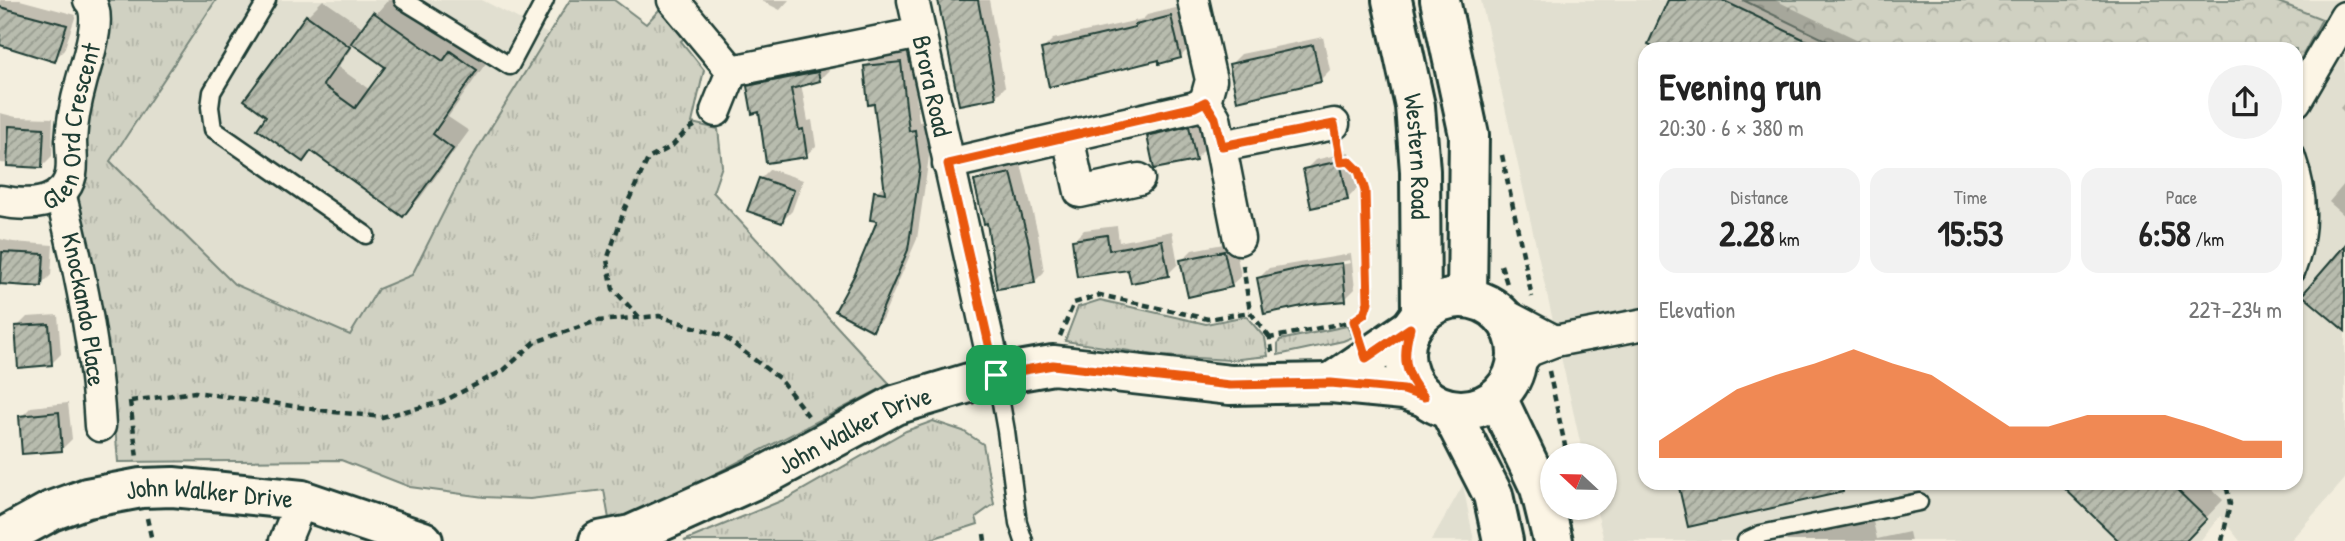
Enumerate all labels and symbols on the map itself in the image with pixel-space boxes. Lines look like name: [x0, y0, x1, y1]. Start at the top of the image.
street label: Brora Road: [904, 32, 961, 140]
street label: Glen Ord Crescent: [37, 38, 109, 218]
street label: Western Road: [1396, 90, 1438, 220]
street label: Knockando Place: [54, 229, 115, 388]
pin: [966, 345, 1026, 405]
street label: John Walker Drive: [771, 377, 935, 482]
north arrow: [1540, 443, 1617, 520]
street label: John Walker Drive: [123, 469, 295, 516]

